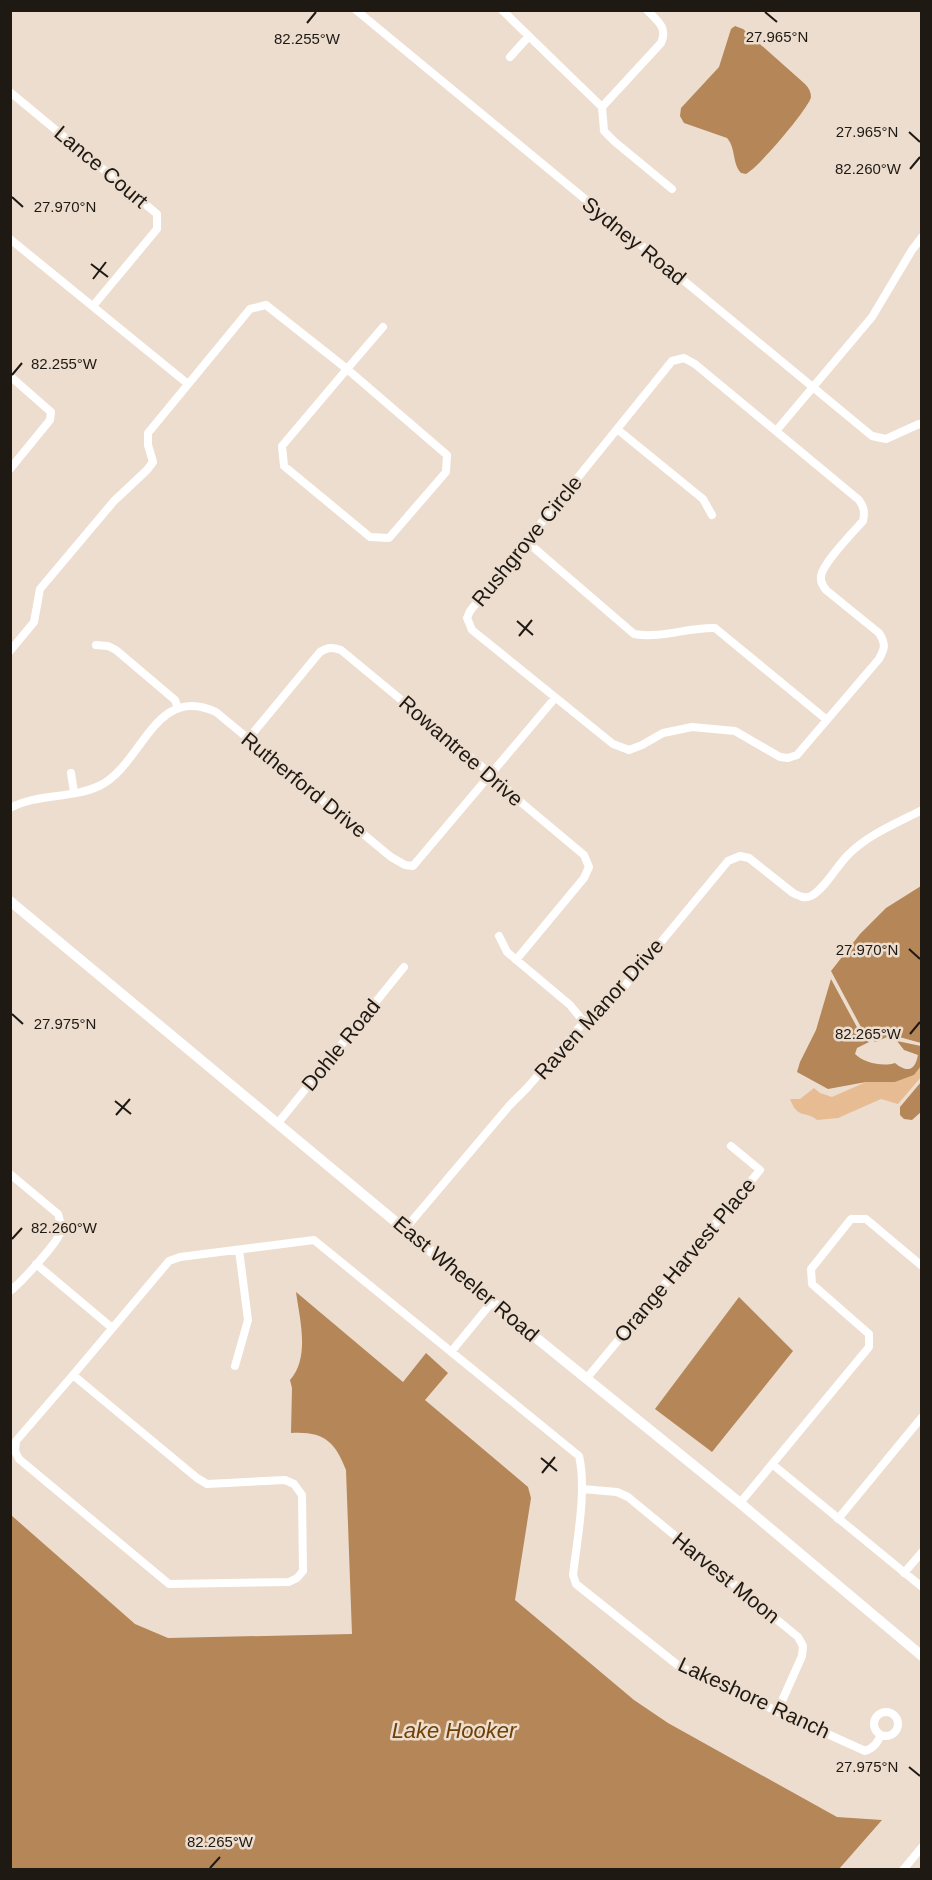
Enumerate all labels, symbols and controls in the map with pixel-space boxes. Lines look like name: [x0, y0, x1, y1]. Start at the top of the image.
text: 27.965°N: [746, 28, 808, 45]
text: 82.255°W: [274, 30, 341, 47]
street label: Lance Court: [50, 121, 153, 212]
text: 27.965°N: [836, 123, 898, 140]
text: 82.260°W: [835, 160, 902, 177]
street label: Sydney Road: [578, 192, 691, 289]
text: 27.970°N: [34, 198, 96, 215]
text: 82.255°W: [31, 355, 98, 372]
street label: Rushgrove Circle: [467, 471, 586, 611]
street label: Rowantree Drive: [395, 691, 528, 811]
street label: Rutherford Drive: [237, 727, 371, 842]
street label: Raven Manor Drive: [530, 934, 668, 1084]
text: 27.970°N: [836, 941, 898, 958]
street label: Dohle Road: [297, 994, 384, 1095]
text: 27.975°N: [34, 1015, 96, 1032]
text: 82.265°W: [835, 1025, 902, 1042]
street label: Orange Harvest Place: [609, 1173, 760, 1346]
street label: East Wheeler Road: [389, 1211, 543, 1346]
text: 82.260°W: [31, 1219, 98, 1236]
street label: Harvest Moon: [668, 1528, 784, 1628]
street label: Lakeshore Ranch: [675, 1652, 834, 1743]
water label: Lake Hooker: [392, 1718, 518, 1743]
text: 27.975°N: [836, 1758, 898, 1775]
text: 82.265°W: [187, 1833, 254, 1850]

